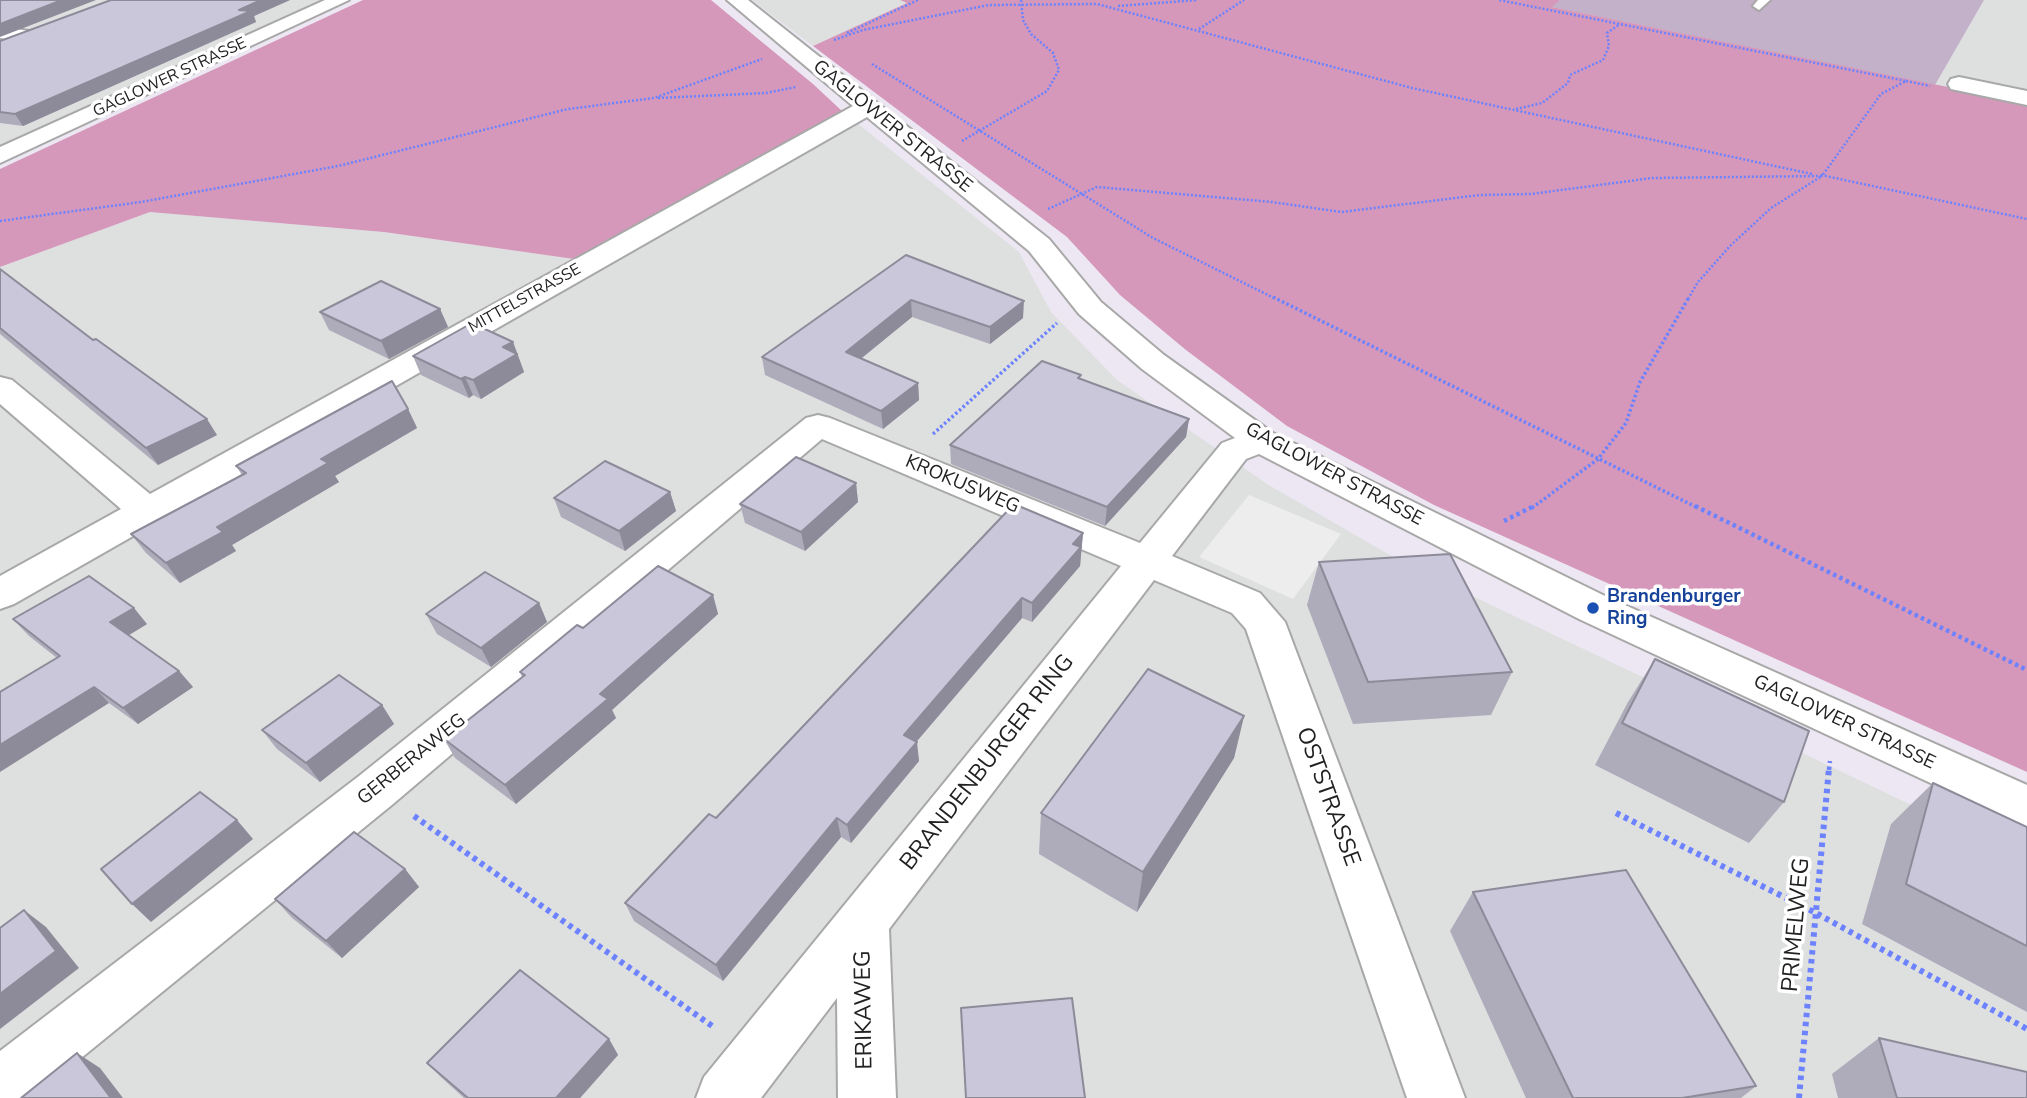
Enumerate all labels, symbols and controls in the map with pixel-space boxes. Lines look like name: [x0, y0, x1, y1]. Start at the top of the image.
street label: GAGLOWER STRASSE: [90, 34, 250, 122]
street label: GAGLOWER STRASSE: [808, 56, 976, 198]
street label: MITTELSTRASSE: [466, 260, 584, 338]
street label: GAGLOWER STRASSE: [1241, 418, 1427, 532]
street label: KROKUSWEG: [901, 451, 1023, 519]
place label: Brandenburger Ring: [1607, 586, 1741, 630]
marker: Brandenburger Ring: [1585, 600, 1601, 616]
street label: BRANDENBURGER RING: [895, 650, 1081, 876]
street label: GAGLOWER STRASSE: [1749, 671, 1939, 775]
street label: GERBERAWEG: [353, 709, 471, 811]
street label: OSTSTRASSE: [1289, 724, 1365, 870]
street label: PRIMELWEG: [1777, 857, 1817, 993]
street label: ERIKAWEG: [850, 950, 880, 1070]

